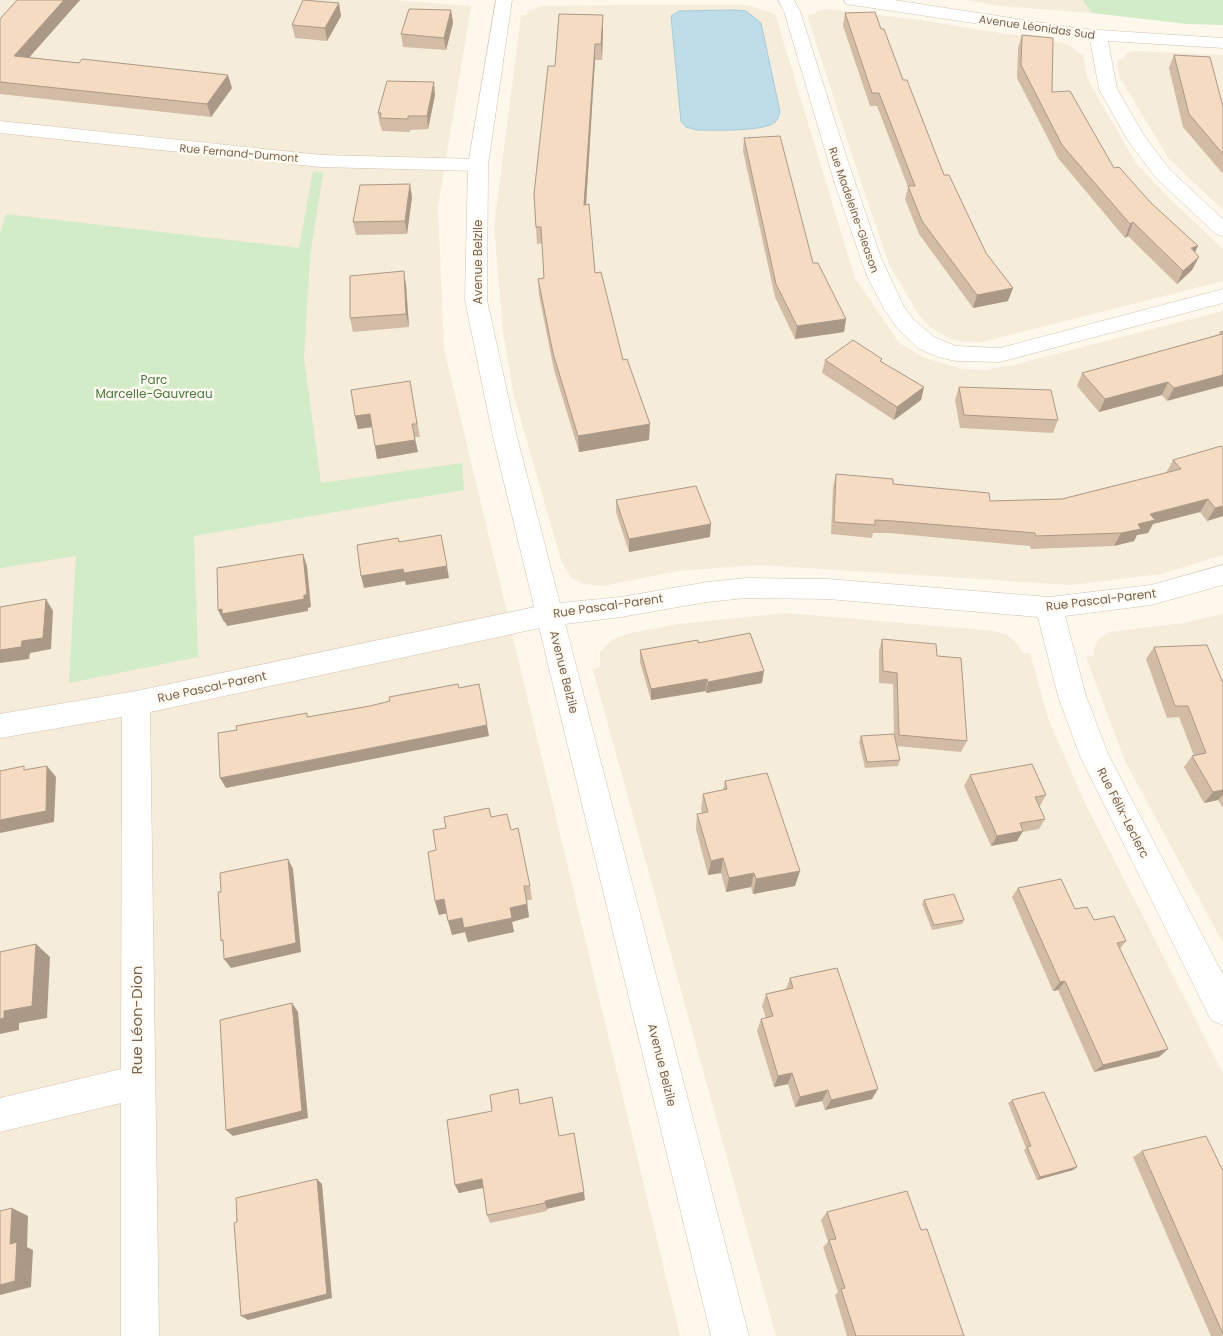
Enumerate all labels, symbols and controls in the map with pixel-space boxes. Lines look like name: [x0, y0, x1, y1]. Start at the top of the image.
street label: Avenue Léonidas Sud: [978, 11, 1096, 43]
street label: Rue Fernand-Dumont: [179, 140, 299, 166]
street label: Rue Madeleine-Gleason: [825, 145, 883, 275]
street label: Avenue Belzile: [469, 220, 486, 304]
park label: Parc Marcelle-Gauvreau: [95, 371, 213, 402]
street label: Rue Pascal-Parent: [1045, 584, 1157, 615]
street label: Rue Pascal-Parent: [552, 589, 664, 622]
street label: Avenue Belzile: [546, 629, 583, 715]
street label: Rue Pascal-Parent: [156, 667, 268, 706]
street label: Rue Félix-Leclerc: [1093, 765, 1154, 861]
street label: Rue Léon-Dion: [126, 966, 147, 1074]
street label: Avenue Belzile: [644, 1022, 681, 1108]

